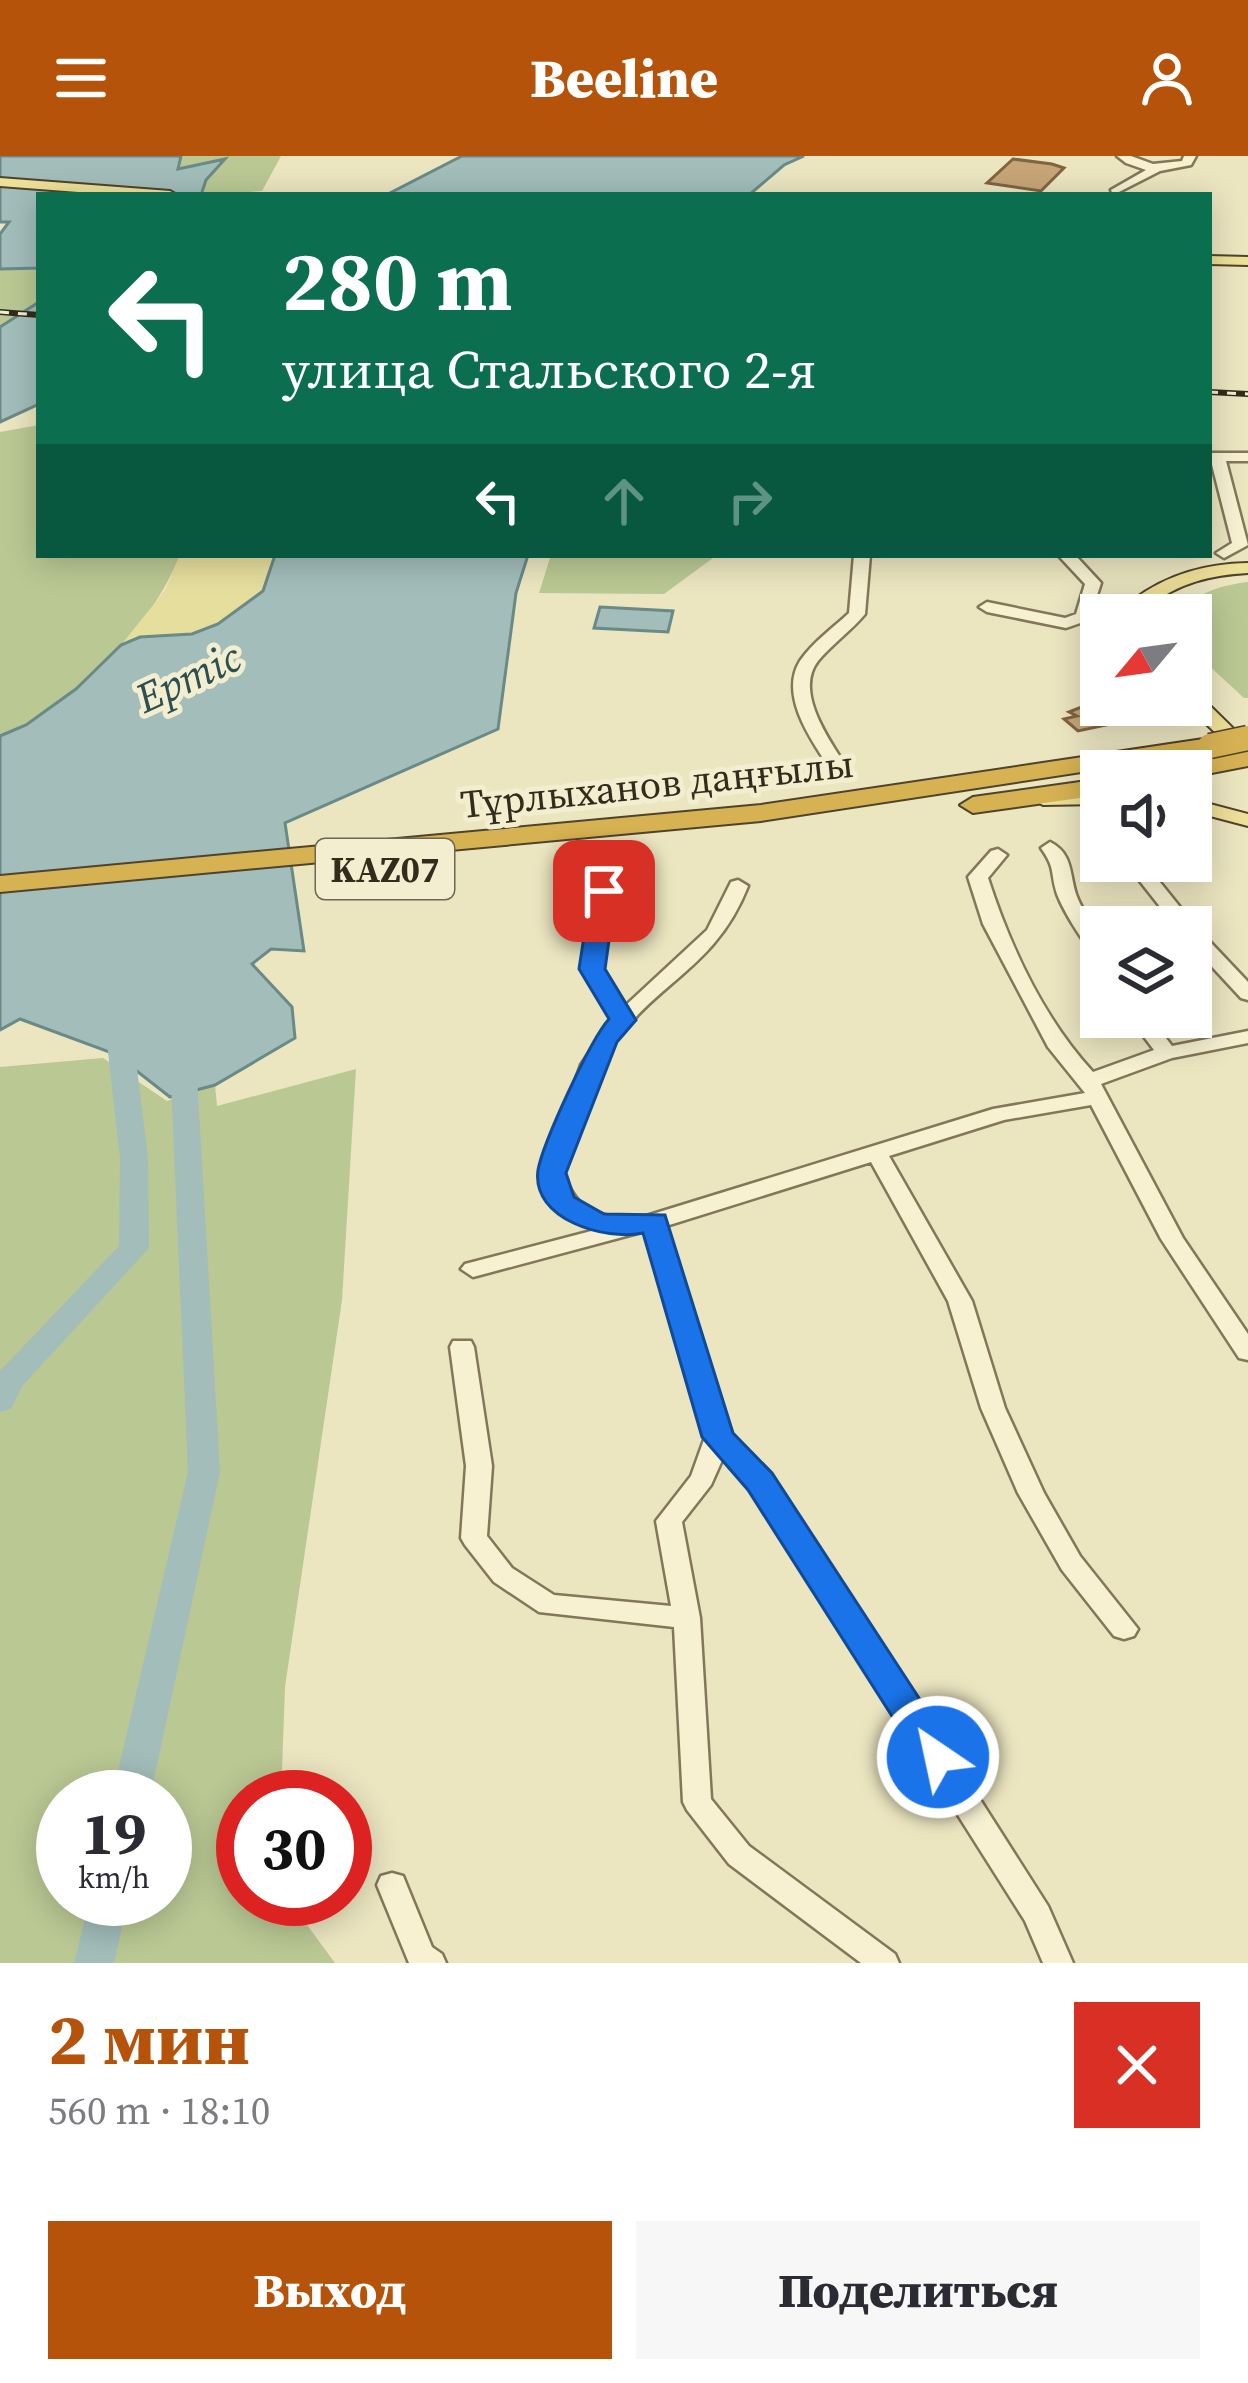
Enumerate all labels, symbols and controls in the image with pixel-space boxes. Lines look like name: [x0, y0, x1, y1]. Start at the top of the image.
text: Beeline: [530, 41, 718, 115]
icon: menu: [48, 45, 114, 111]
icon: person: [1134, 45, 1200, 111]
text: 280 m: [282, 223, 513, 338]
icon: left: [84, 240, 240, 396]
text: улица Стальского 2-я: [282, 332, 817, 406]
icon: left: [465, 468, 531, 534]
icon: ahead: [591, 468, 657, 534]
icon: right: [717, 468, 783, 534]
north arrow: [1080, 594, 1212, 726]
map controls: [1080, 594, 1212, 1038]
water label: Ертіс: [125, 627, 250, 727]
street label: Тұрлыханов даңғылы: [458, 737, 856, 831]
button: sound: [1080, 750, 1212, 882]
road number: KAZ07: [316, 839, 454, 899]
pin: [553, 840, 655, 942]
icon: arrive: [571, 858, 637, 924]
button: layers: [1080, 906, 1212, 1038]
position arrow: [875, 1694, 1001, 1820]
speed limit sign: 30: [216, 1770, 372, 1926]
text: 19: [81, 1792, 147, 1874]
text: km/h: [78, 1857, 150, 1898]
text: 2 мин: [48, 1989, 250, 2088]
button: close: [1074, 2002, 1200, 2128]
text: 560 m · 18:10: [48, 2084, 270, 2137]
button: Выход: [48, 2221, 612, 2359]
button: Поделиться: [636, 2221, 1200, 2359]

